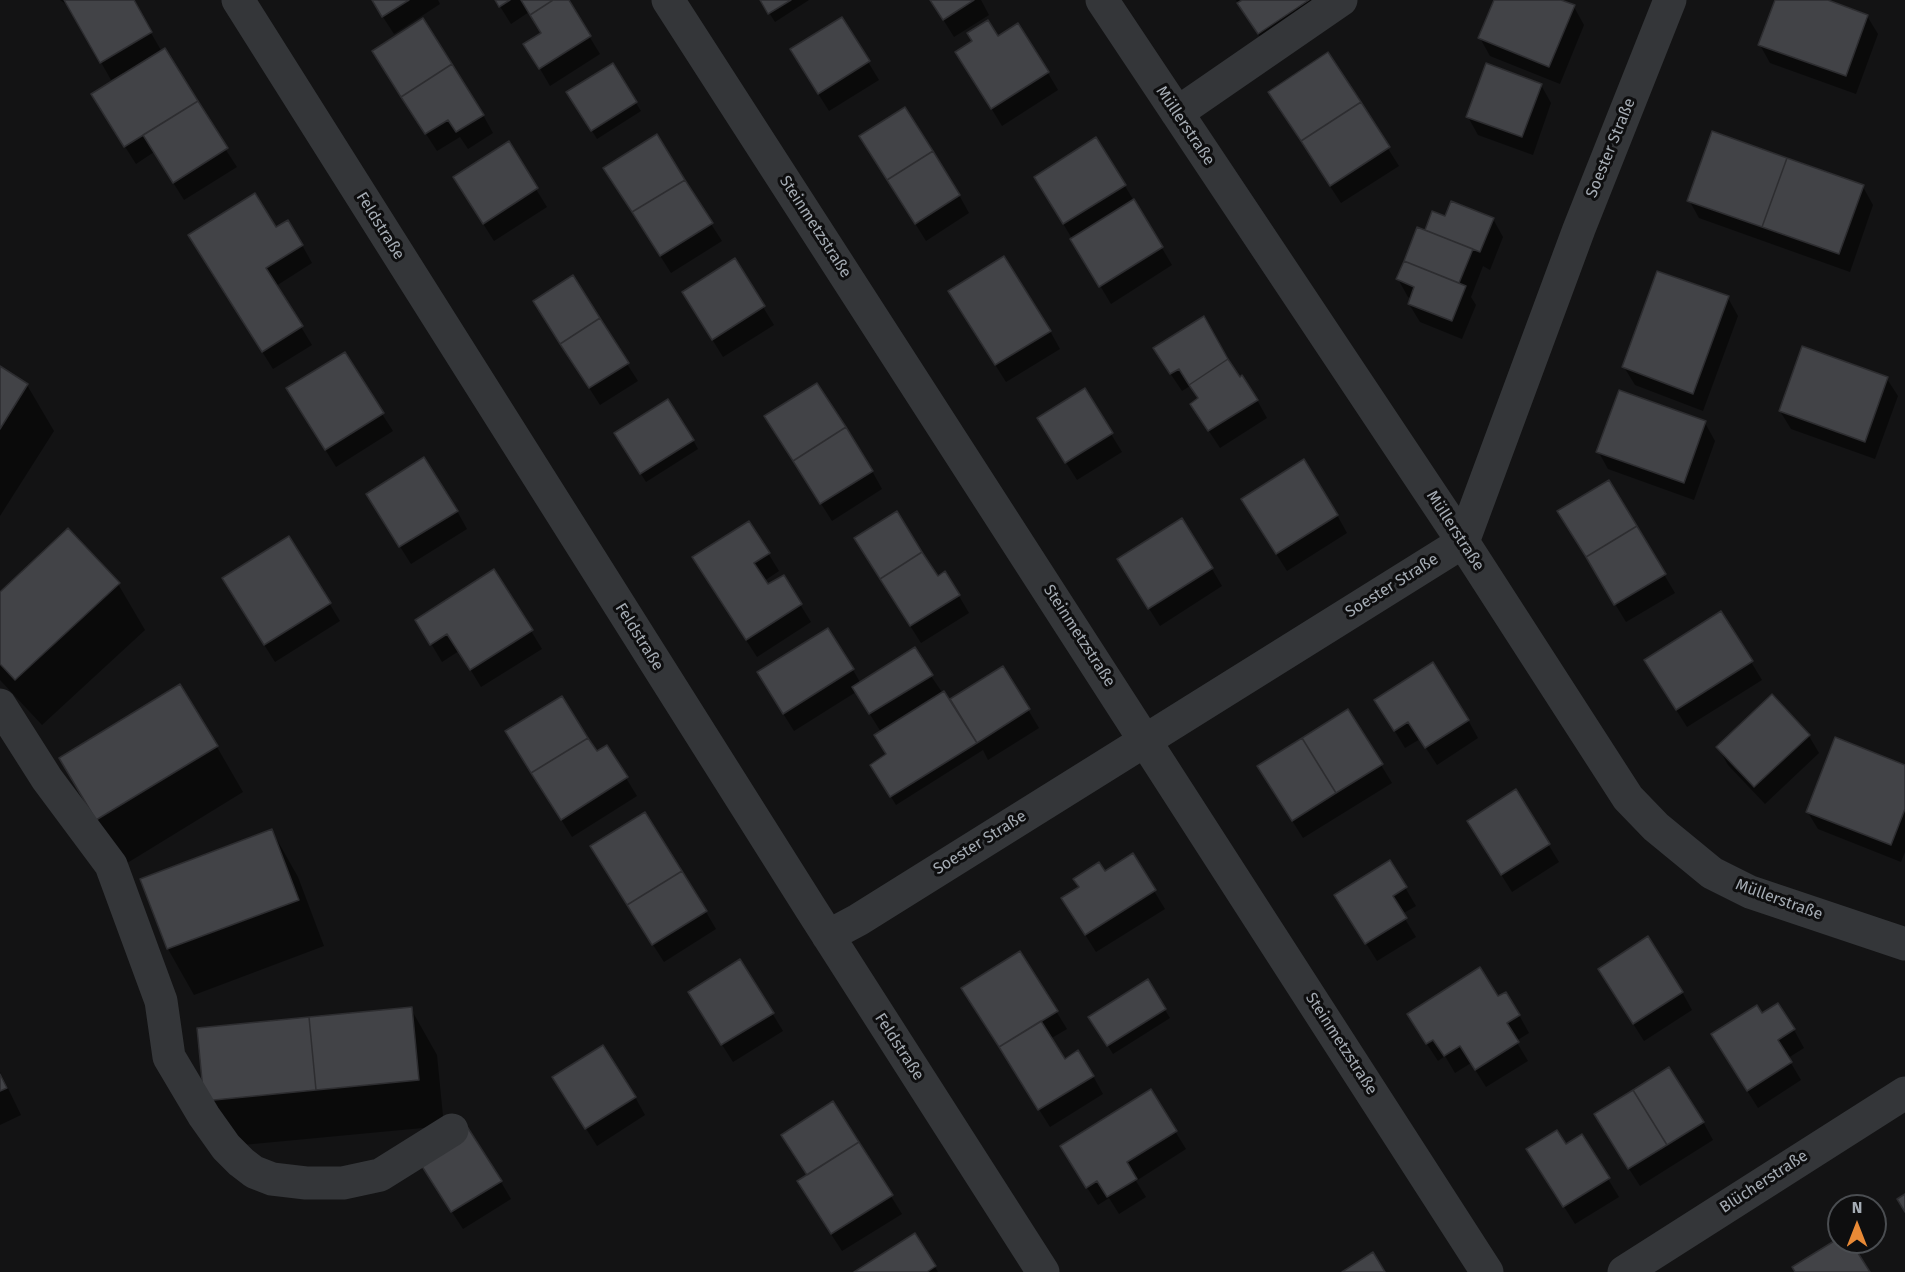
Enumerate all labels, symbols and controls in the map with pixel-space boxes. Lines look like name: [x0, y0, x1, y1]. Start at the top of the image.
street label: Müllerstraße: [1151, 83, 1219, 169]
street label: Soester Straße: [1582, 95, 1640, 201]
street label: Steinmetzstraße: [775, 172, 855, 282]
street label: Feldstraße: [352, 189, 408, 263]
street label: Müllerstraße: [1422, 487, 1488, 575]
street label: Soester Straße: [1342, 550, 1442, 622]
street label: Steinmetzstraße: [1039, 581, 1119, 691]
street label: Feldstraße: [611, 600, 667, 674]
street label: Soester Straße: [930, 807, 1030, 879]
street label: Müllerstraße: [1733, 875, 1825, 925]
street label: Steinmetzstraße: [1301, 989, 1381, 1099]
street label: Feldstraße: [870, 1010, 928, 1084]
street label: Blücherstraße: [1716, 1146, 1812, 1218]
north arrow: [1827, 1194, 1887, 1254]
text: N: [1852, 1198, 1862, 1217]

